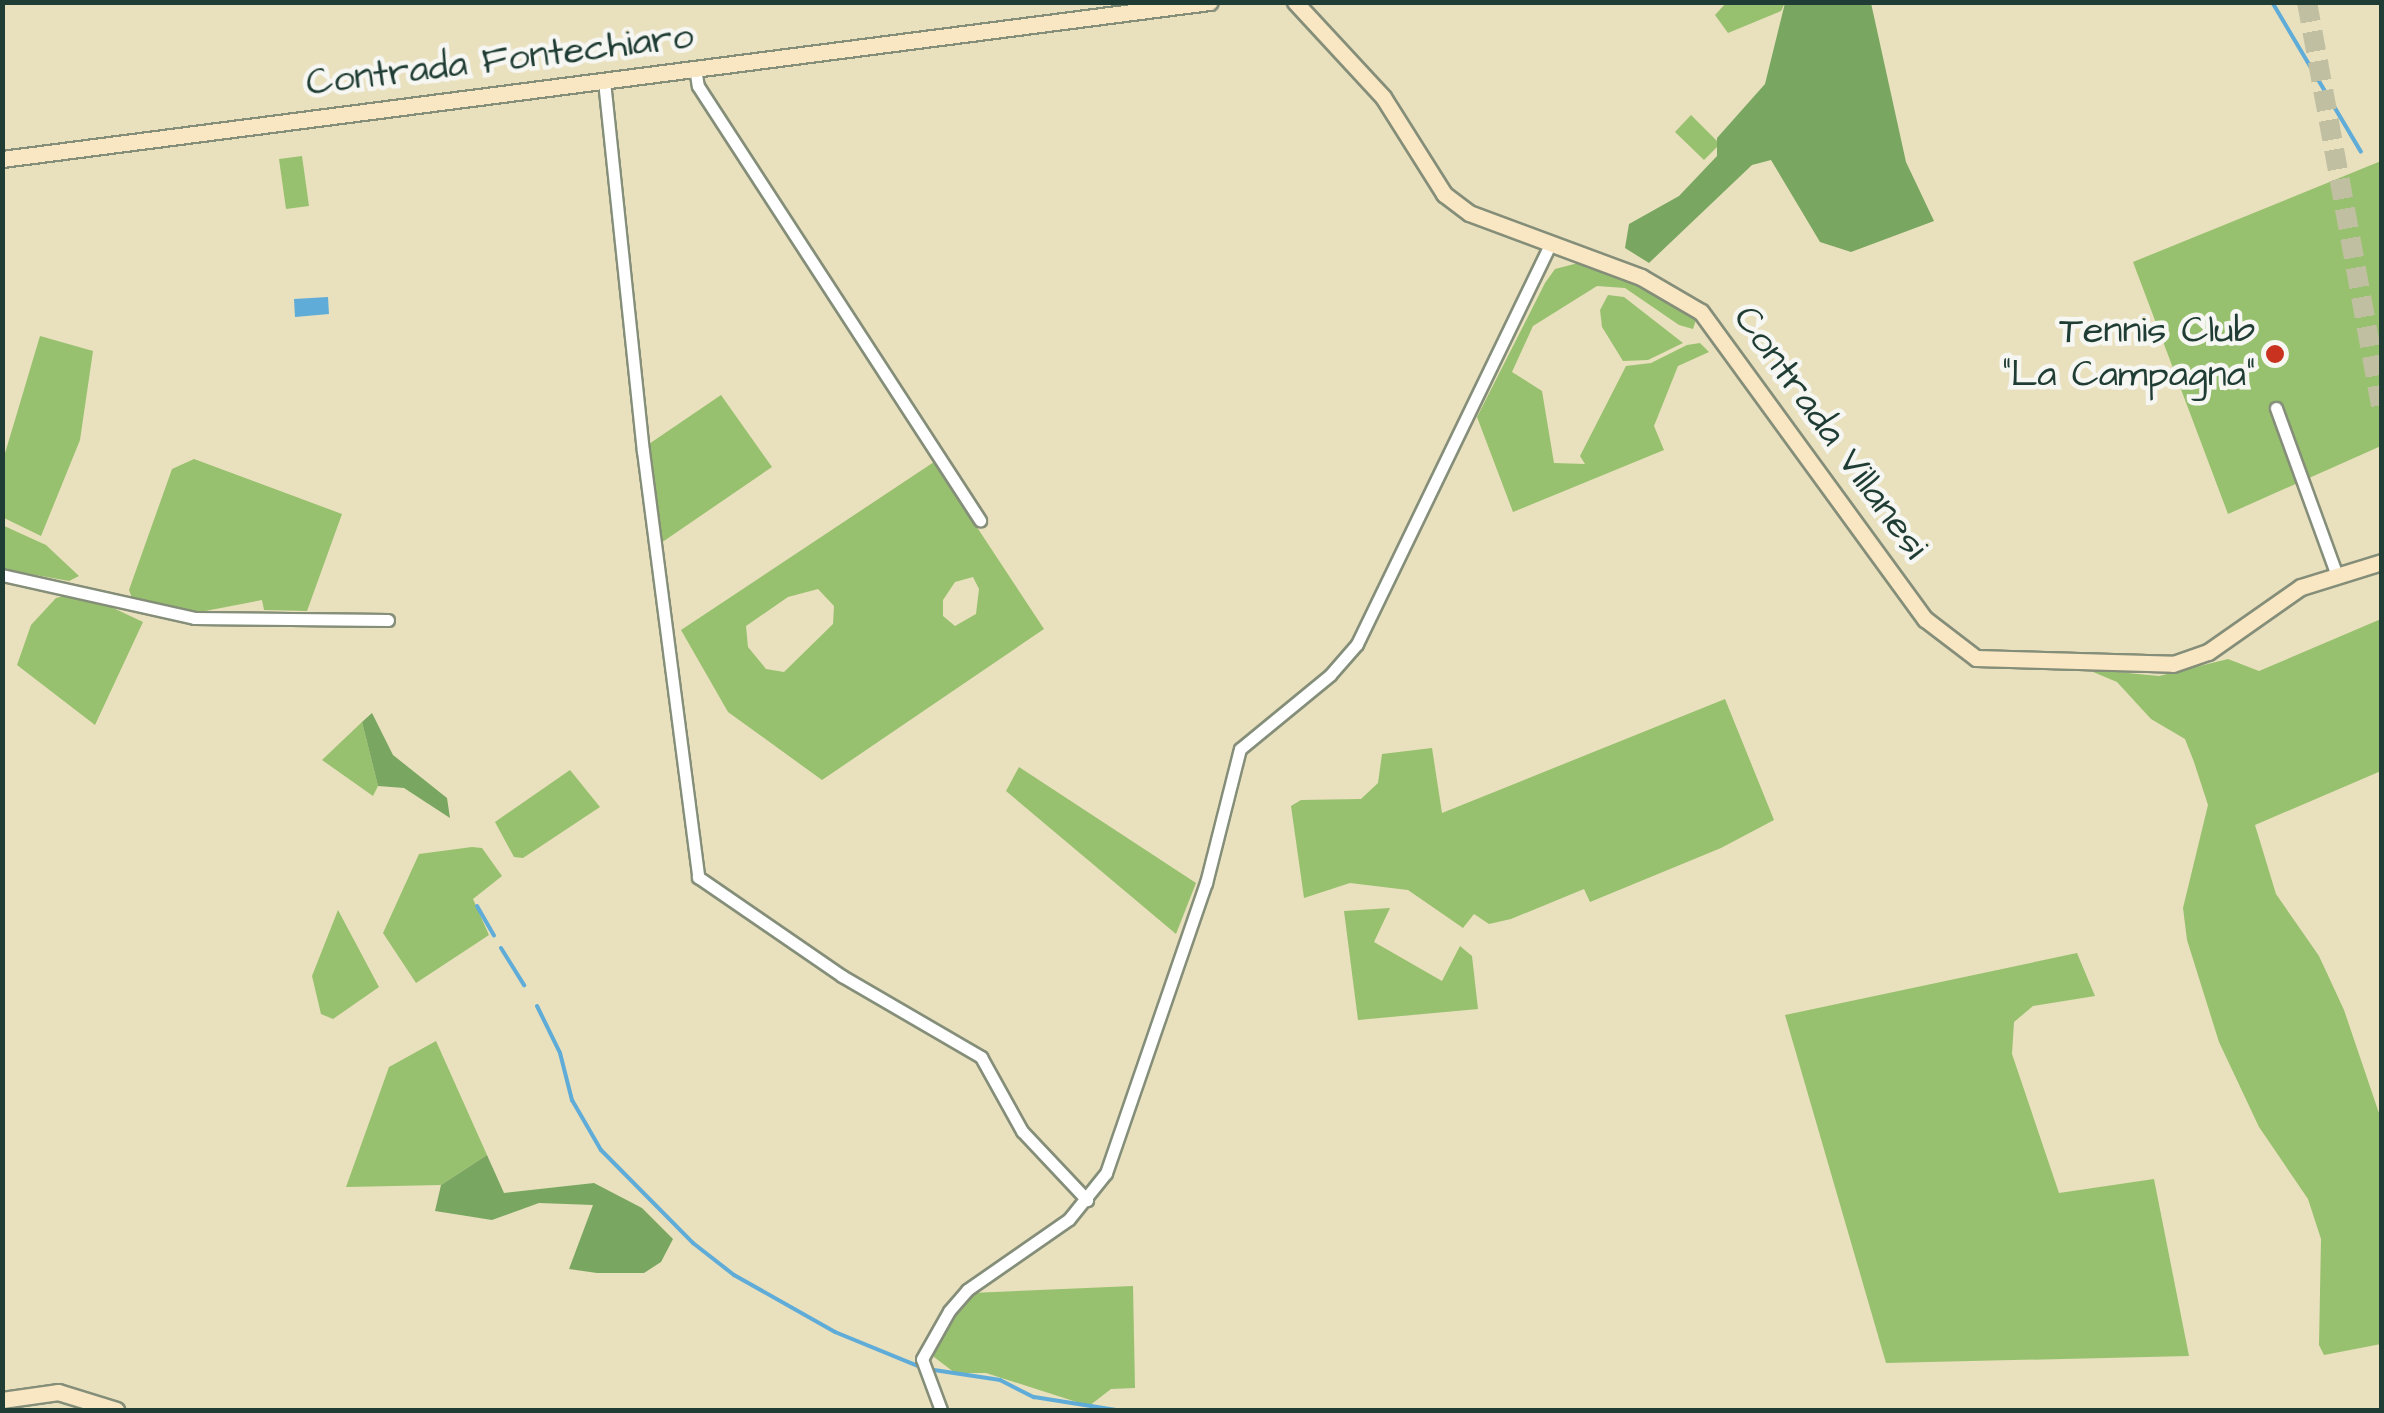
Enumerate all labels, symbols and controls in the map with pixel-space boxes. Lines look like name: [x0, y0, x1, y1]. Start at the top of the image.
street label: Contrada Fontechiaro: [304, 15, 696, 107]
street label: Contrada Villanesi: [1723, 297, 1937, 569]
place label: Tennis Club "La Campagna": [2002, 309, 2255, 398]
marker: Tennis Club "La Campagna": [2264, 343, 2286, 365]

